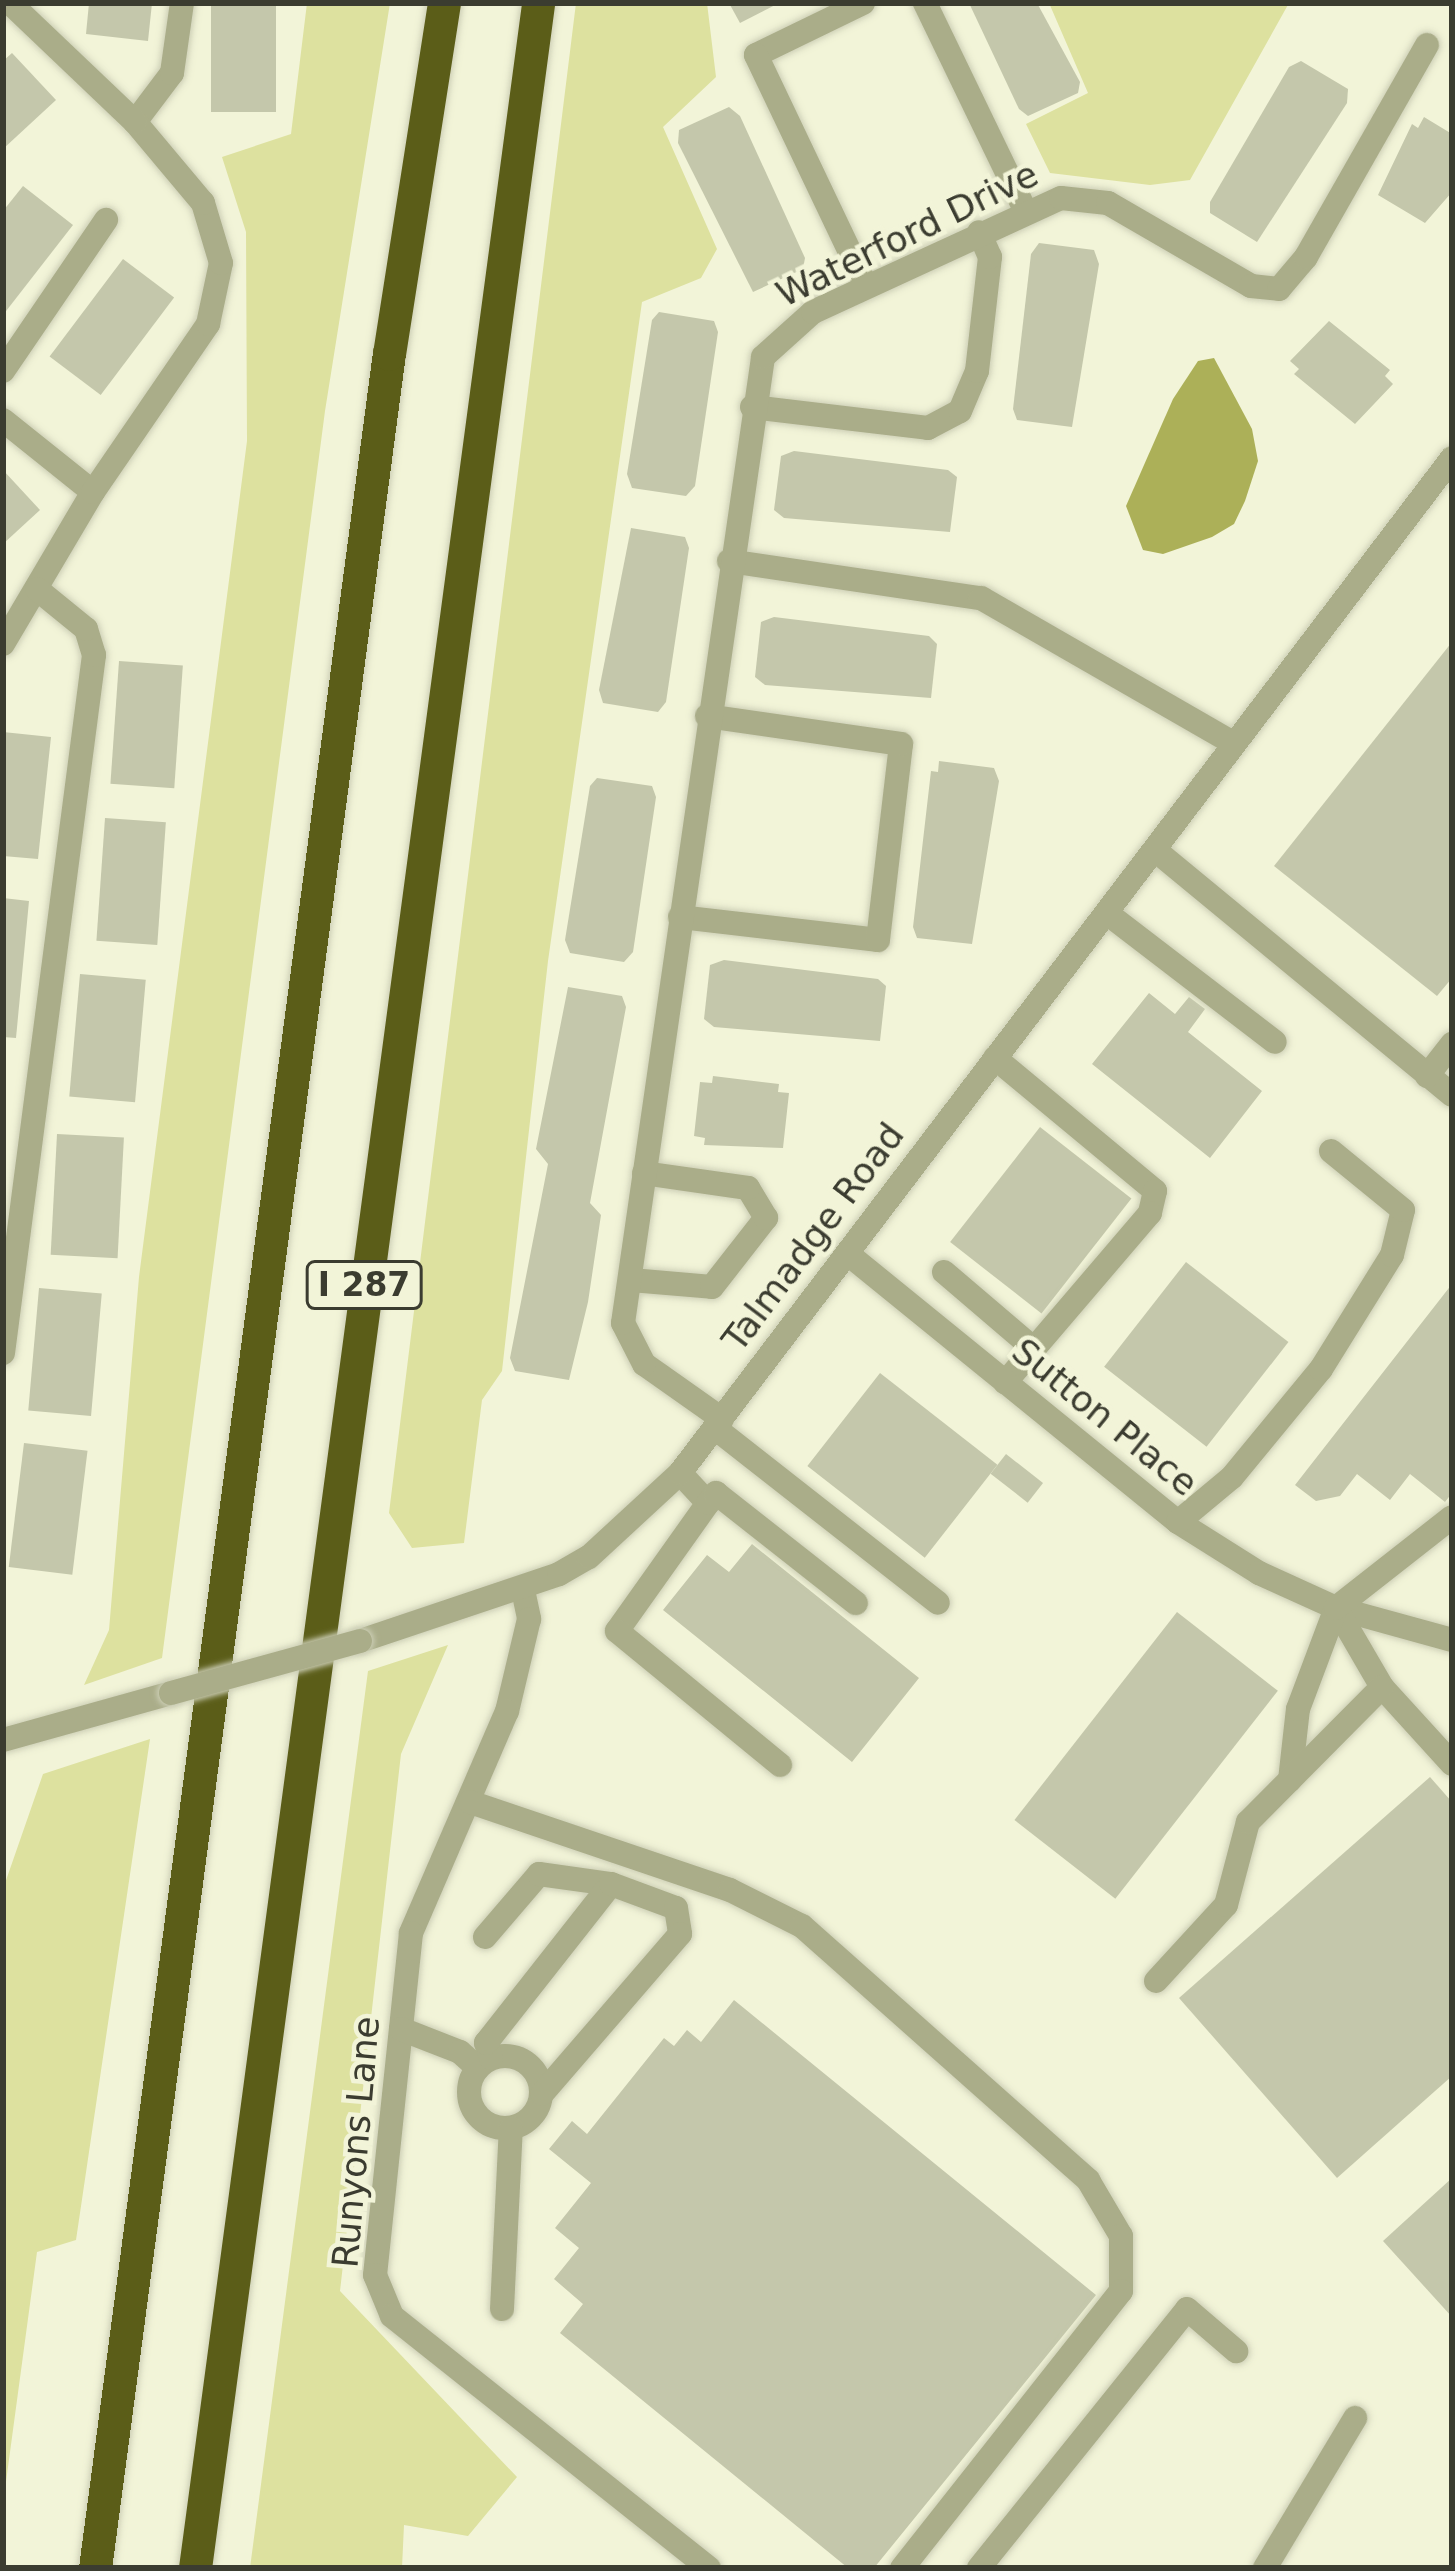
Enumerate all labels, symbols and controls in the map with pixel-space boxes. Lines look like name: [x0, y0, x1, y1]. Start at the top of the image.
street label: Waterford Drive: [769, 152, 1045, 316]
street label: Talmadge Road: [713, 1114, 913, 1360]
road number: I 287: [304, 1258, 424, 1312]
street label: Sutton Place: [1004, 1329, 1206, 1505]
street label: Runyons Lane: [323, 2014, 389, 2270]

